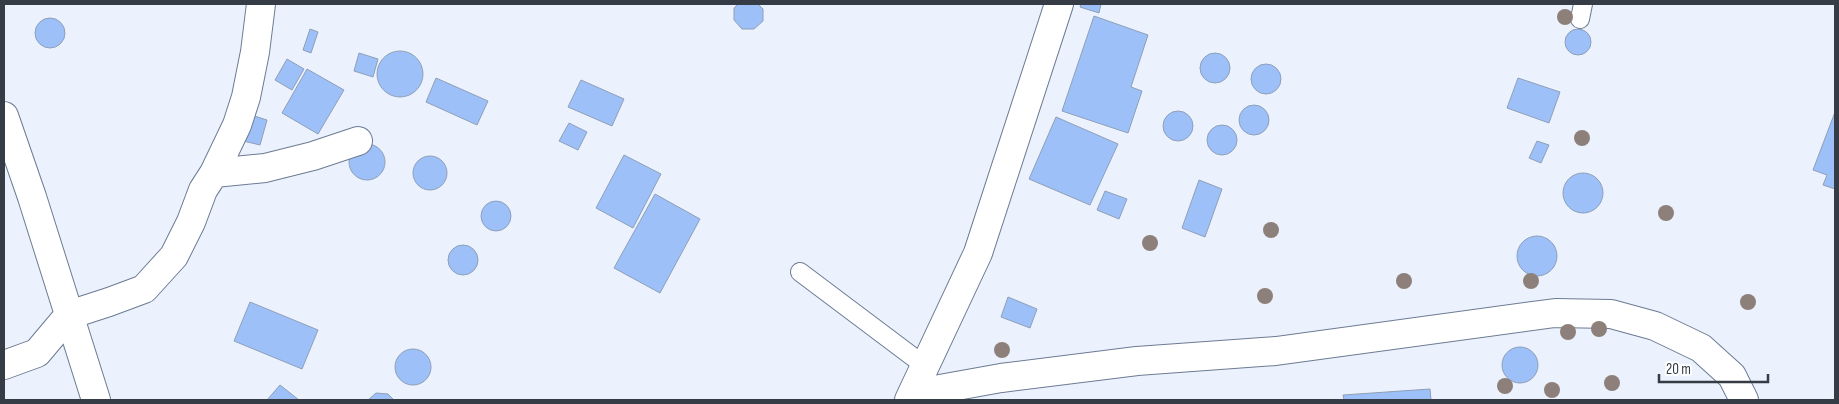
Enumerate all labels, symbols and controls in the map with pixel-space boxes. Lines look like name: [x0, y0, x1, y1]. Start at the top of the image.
scale bar: [1659, 352, 1768, 384]
text: 20 m: [1666, 360, 1691, 379]

